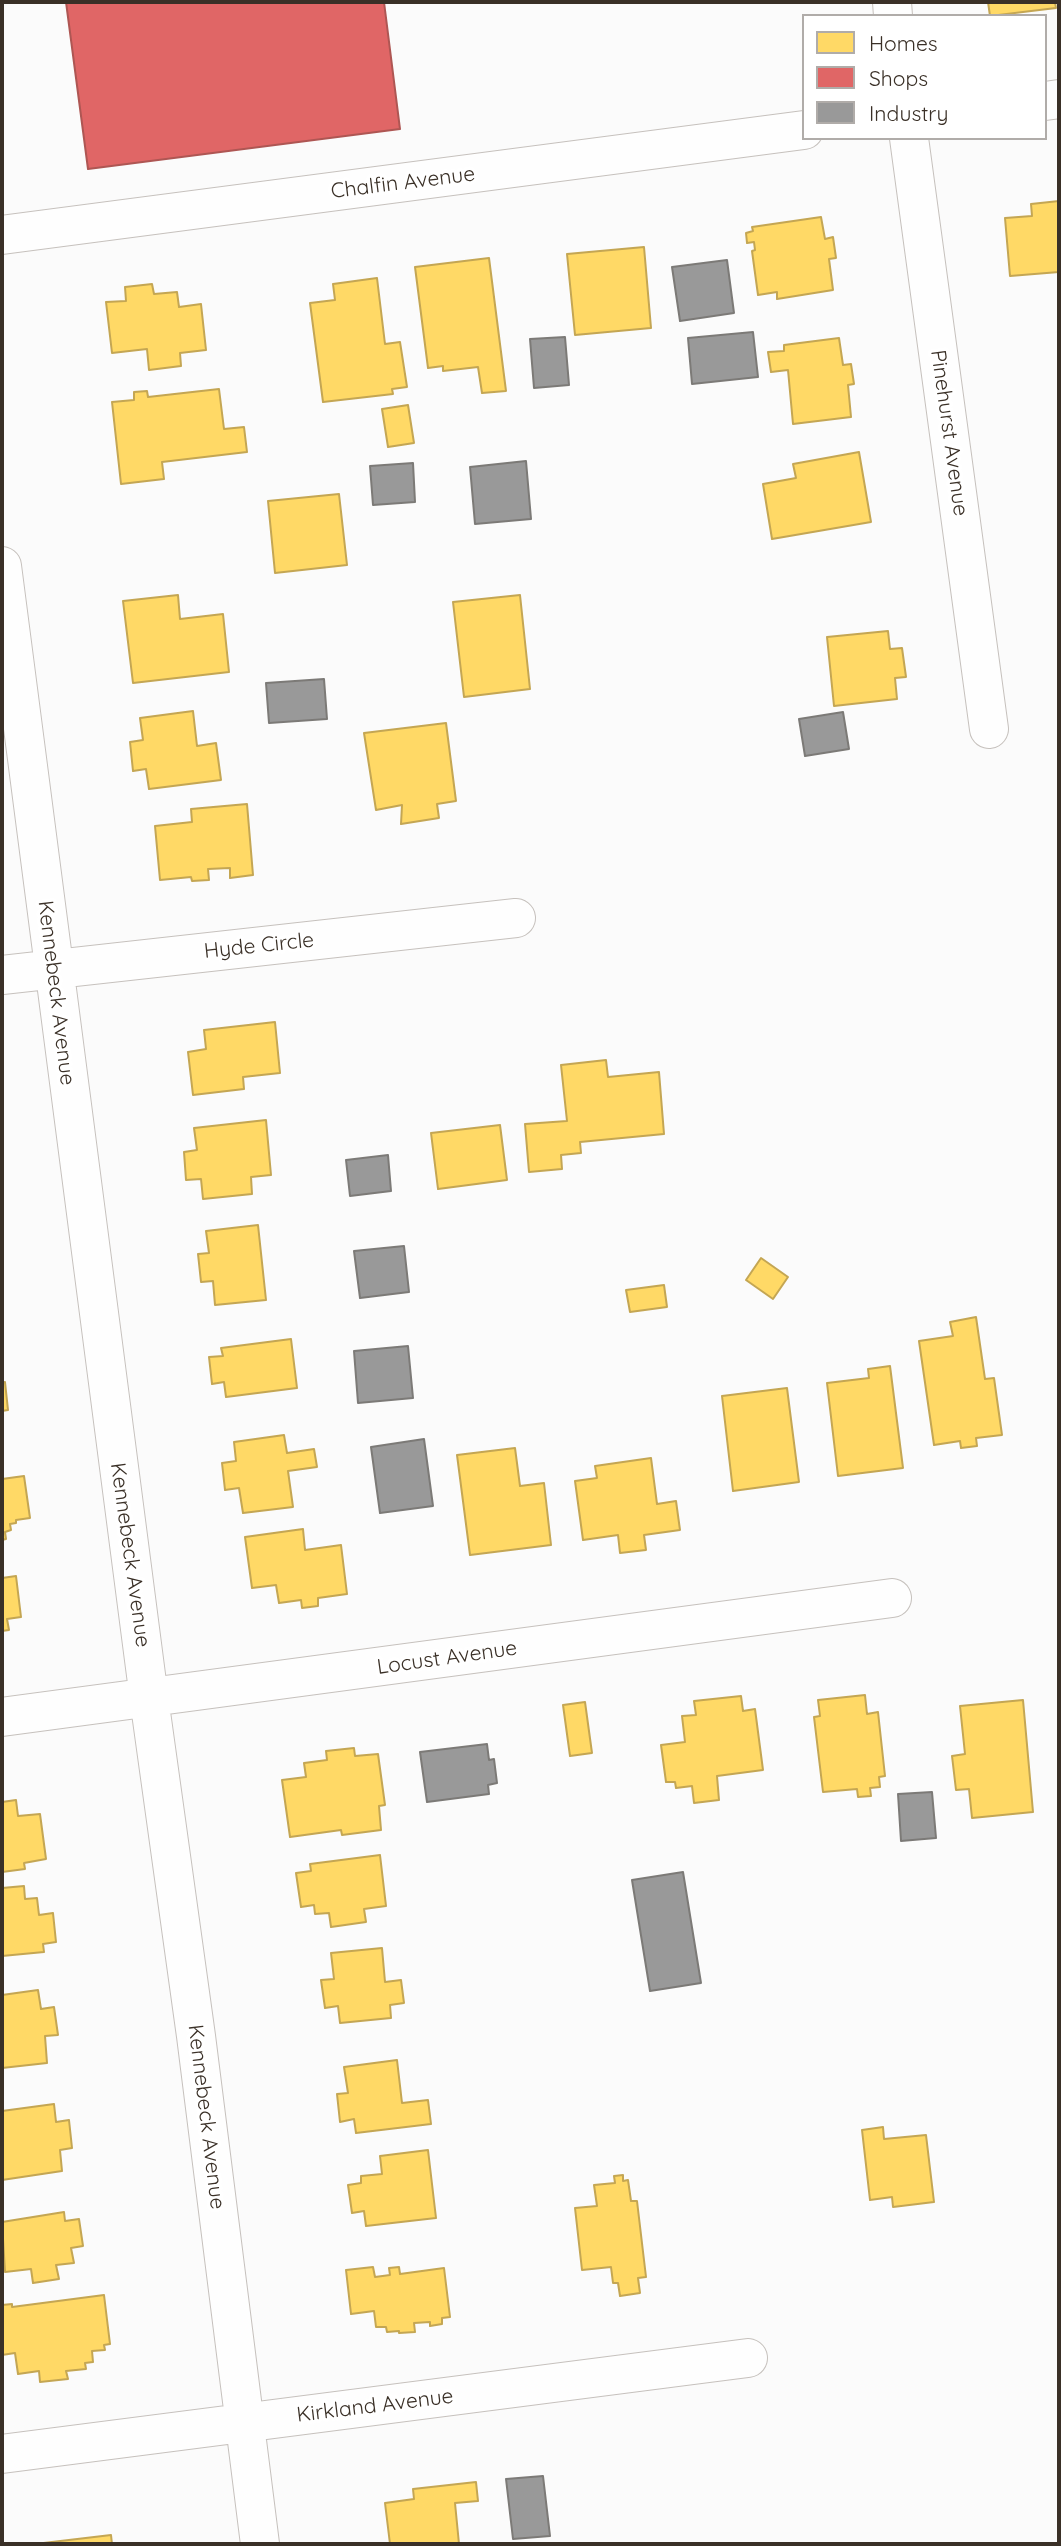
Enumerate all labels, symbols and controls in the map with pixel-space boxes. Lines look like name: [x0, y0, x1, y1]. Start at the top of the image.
legend: [802, 14, 1047, 140]
text: Homes: [869, 30, 938, 56]
text: Shops: [869, 65, 928, 91]
text: Industry: [869, 100, 948, 126]
street label: Chalfin Avenue: [330, 162, 476, 204]
street label: Pinehurst Avenue: [925, 348, 973, 518]
street label: Kennebeck Avenue: [32, 899, 80, 1087]
street label: Hyde Circle: [203, 928, 315, 964]
street label: Kennebeck Avenue: [105, 1461, 155, 1649]
street label: Locust Avenue: [375, 1636, 519, 1680]
street label: Kennebeck Avenue: [182, 2023, 230, 2211]
street label: Kirkland Avenue: [295, 2384, 455, 2428]

